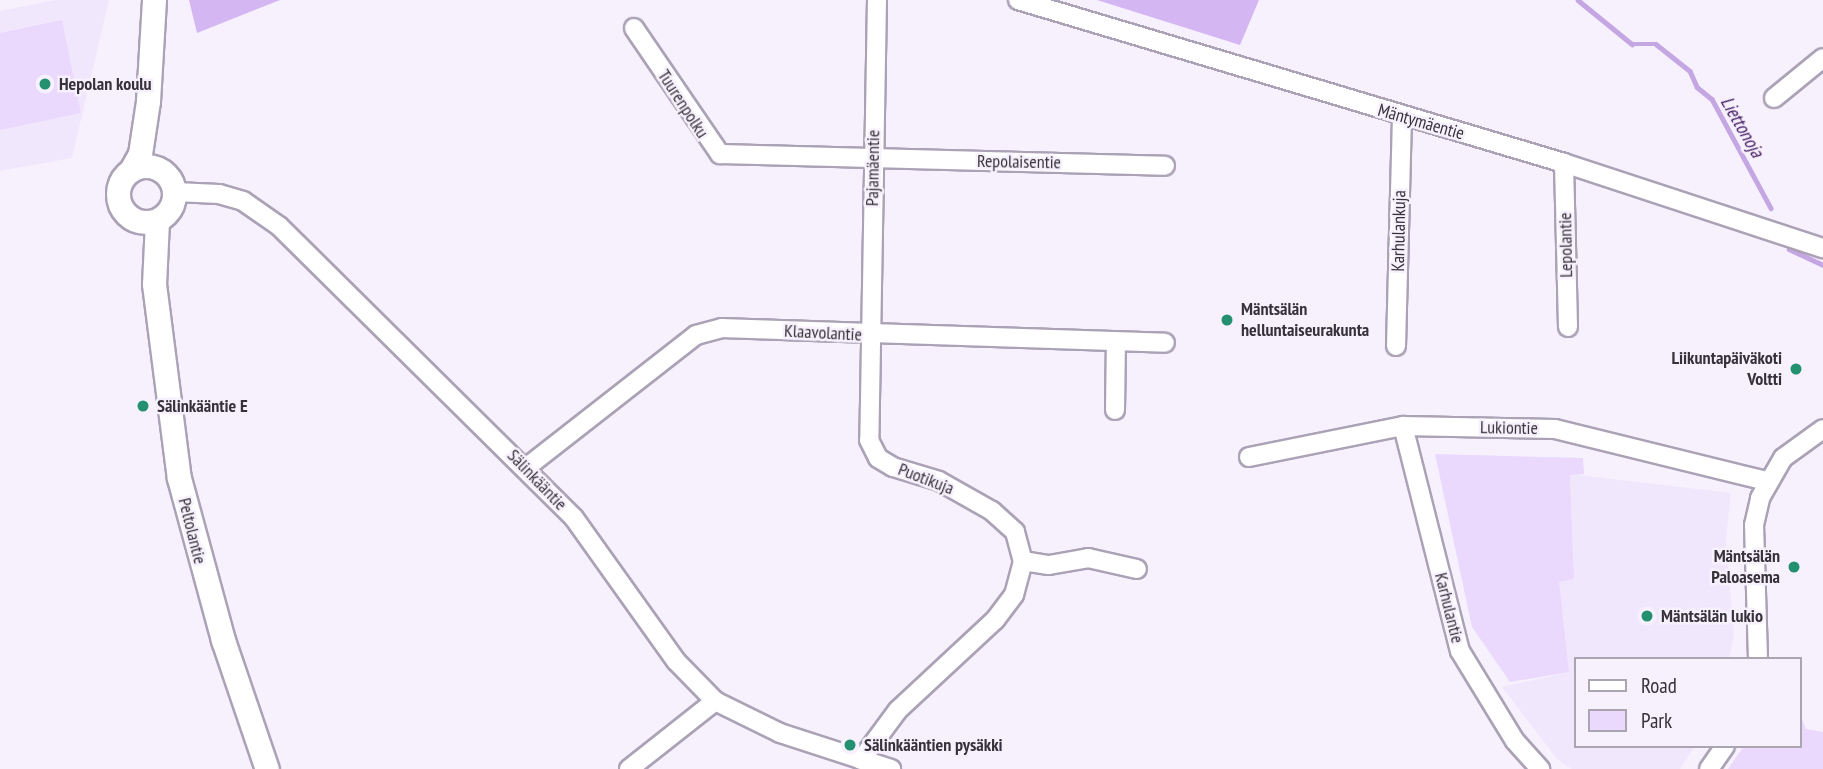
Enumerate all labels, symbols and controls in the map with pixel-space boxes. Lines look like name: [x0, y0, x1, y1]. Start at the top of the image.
street label: Tuurenpolku: [653, 66, 713, 142]
place label: Hepolan koulu: [59, 73, 152, 95]
marker: Hepolan koulu: [37, 76, 53, 92]
water label: Liettonoja: [1715, 92, 1769, 162]
street label: Mäntymäentie: [1375, 99, 1467, 145]
street label: Pajamäentie: [862, 130, 884, 206]
street label: Repolaisentie: [977, 150, 1061, 174]
street label: Karhulankuja: [1387, 190, 1411, 272]
street label: Lepolantie: [1555, 212, 1577, 278]
place label: Mäntsälän helluntaiseurakunta: [1241, 299, 1369, 342]
marker: Mäntsälän helluntaiseurakunta: [1219, 312, 1235, 328]
street label: Klaavolantie: [784, 320, 862, 346]
place label: Liikuntapäiväkoti Voltti: [1671, 348, 1782, 390]
marker: Liikuntapäiväkoti Voltti: [1788, 361, 1804, 377]
place label: Sälinkääntie E: [157, 395, 248, 417]
marker: Sälinkääntie E: [135, 398, 151, 414]
street label: Lukiontie: [1480, 417, 1538, 439]
street label: Sälinkääntie: [503, 445, 571, 515]
street label: Puotikuja: [895, 459, 957, 499]
street label: Peltolantie: [173, 496, 211, 566]
place label: Mäntsälän Paloasema: [1711, 546, 1780, 588]
marker: Mäntsälän Paloasema: [1786, 559, 1802, 575]
street label: Karhulantie: [1430, 570, 1468, 646]
place label: Mäntsälän lukio: [1661, 605, 1763, 627]
marker: Mäntsälän lukio: [1639, 608, 1655, 624]
legend: [1574, 657, 1802, 748]
text: Road: [1641, 672, 1677, 699]
text: Park: [1641, 707, 1672, 734]
place label: Sälinkääntien pysäkki: [864, 734, 1003, 756]
marker: Sälinkääntien pysäkki: [842, 737, 858, 753]

